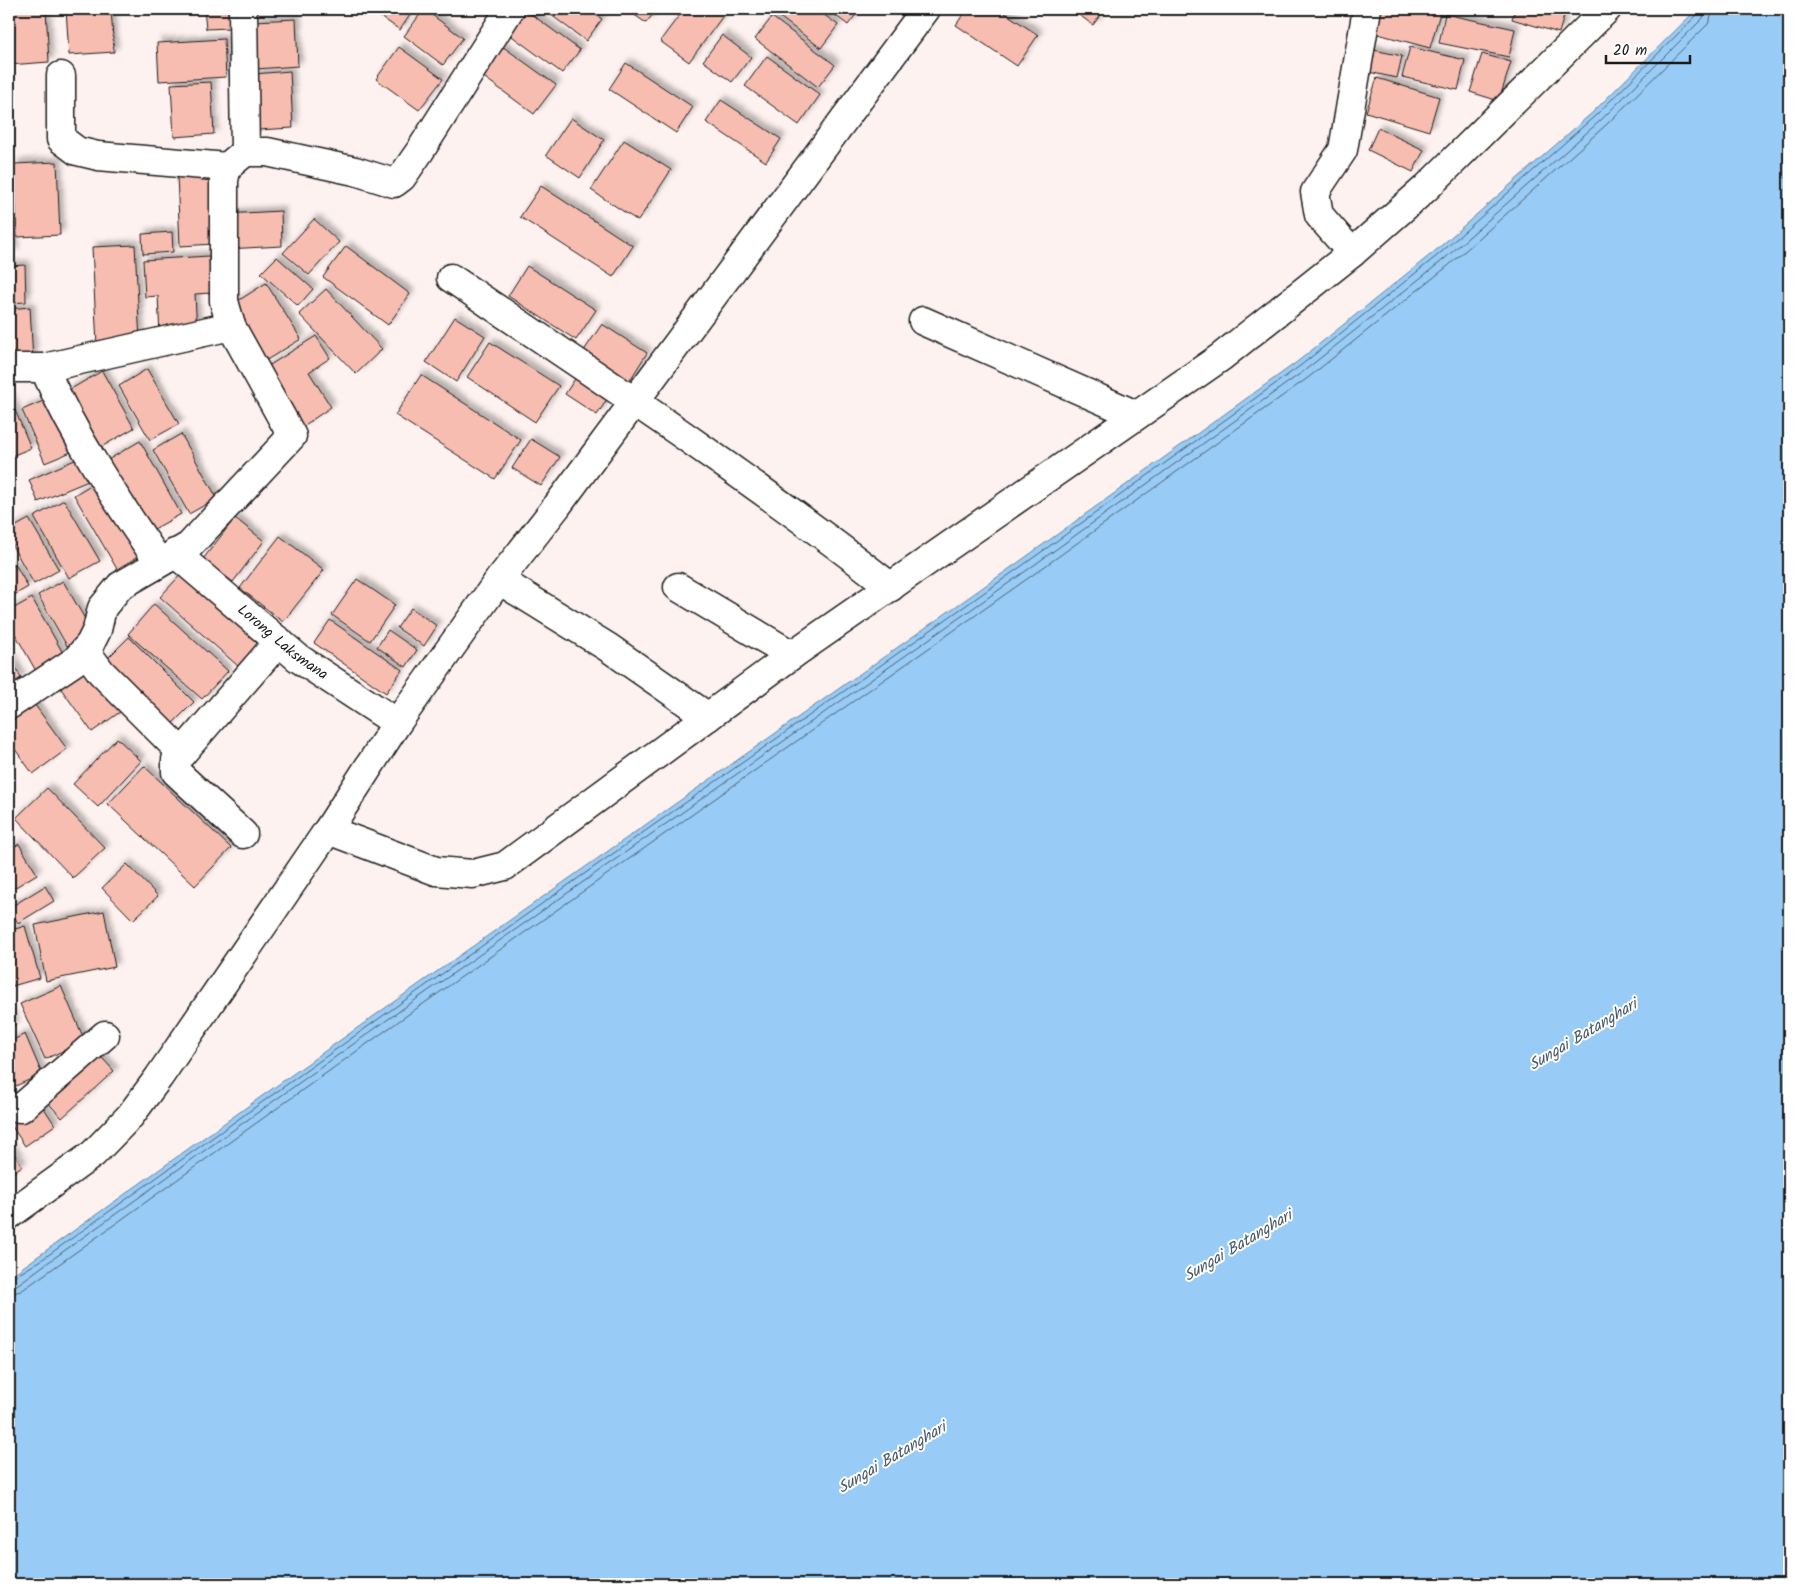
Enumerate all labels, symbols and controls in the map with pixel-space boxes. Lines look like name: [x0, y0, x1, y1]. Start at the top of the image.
scale bar: [1606, 32, 1689, 64]
text: 20 m: [1613, 39, 1647, 63]
street label: Lorong Laksmana: [232, 599, 333, 686]
water label: Sungai Batanghari: [1524, 991, 1645, 1077]
water label: Sungai Batanghari: [1179, 1202, 1300, 1288]
water label: Sungai Batanghari: [833, 1414, 954, 1500]

